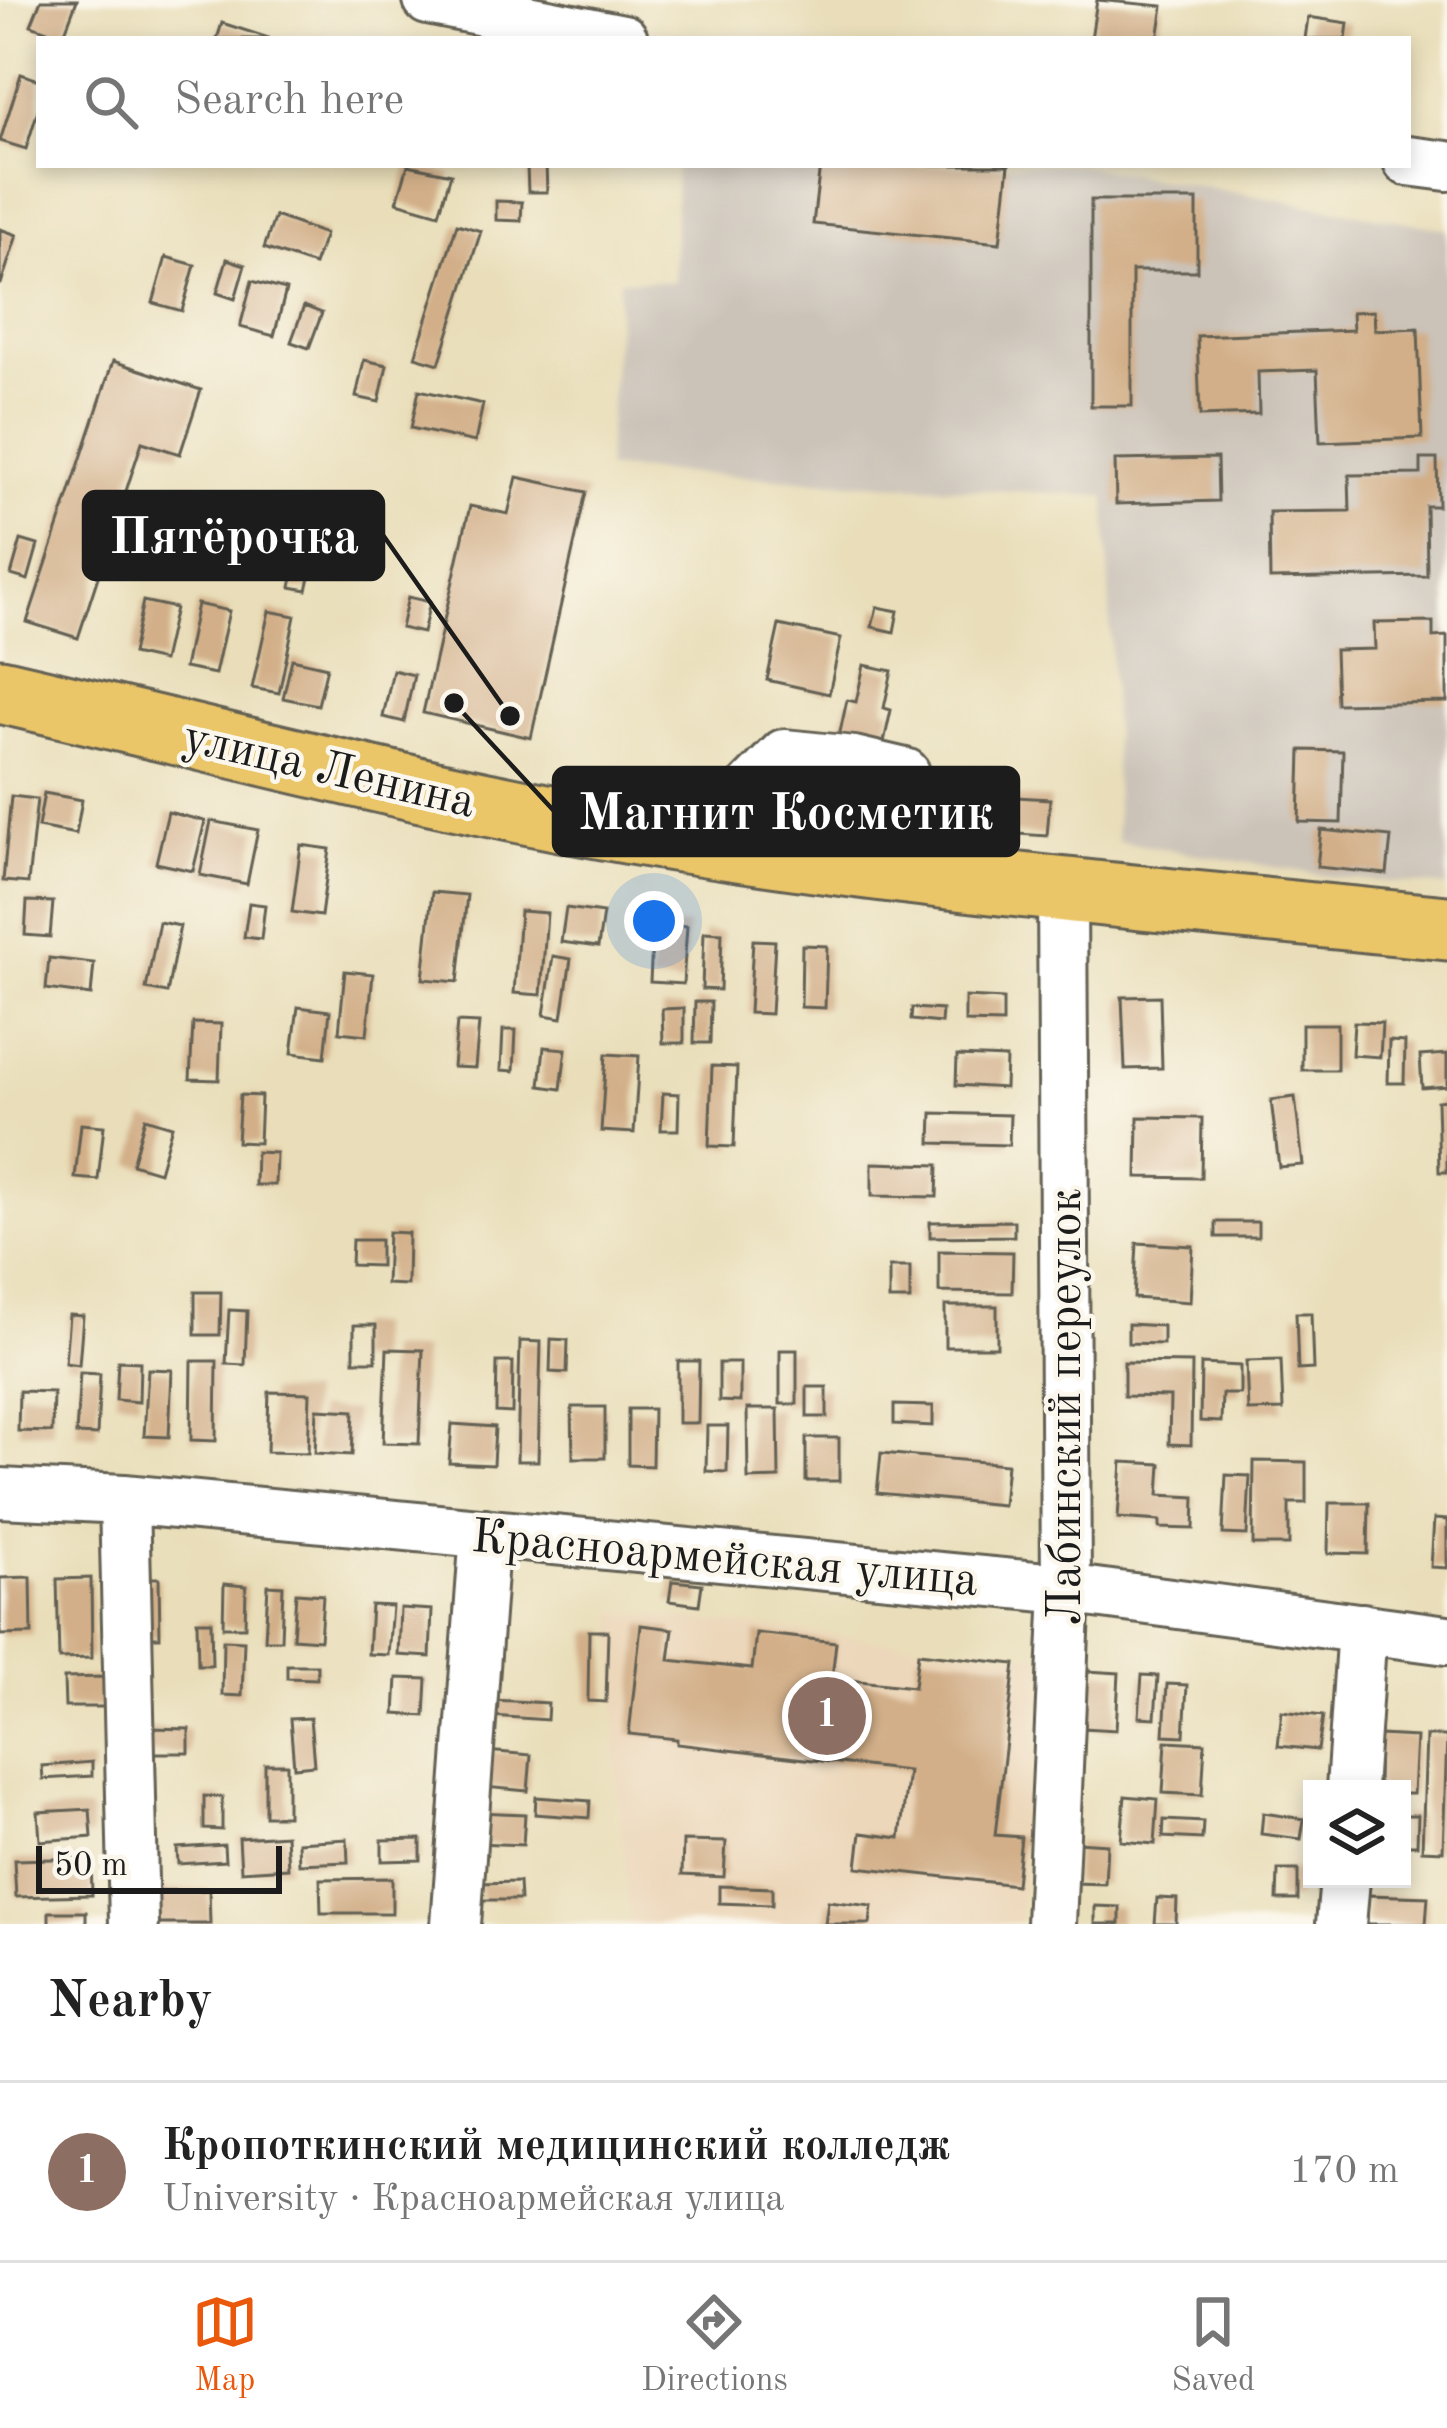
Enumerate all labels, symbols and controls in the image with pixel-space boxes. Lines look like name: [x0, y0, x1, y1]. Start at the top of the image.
search box: [36, 36, 1411, 168]
icon: search: [78, 69, 144, 135]
text: Search here: [174, 79, 404, 124]
callout: Пятёрочка: [84, 492, 383, 579]
text: Пятёрочка: [109, 514, 359, 565]
street label: улица Ленина: [179, 714, 480, 828]
callout: Магнит Косметик: [554, 768, 1018, 855]
text: Магнит Косметик: [578, 790, 994, 841]
your location: [624, 891, 684, 951]
street label: Лабинский переулок: [1043, 1188, 1091, 1626]
street label: Красноармейская улица: [469, 1514, 980, 1606]
pin: 1: [788, 1671, 866, 1761]
map controls: [1303, 1780, 1411, 1888]
button: layers: [1303, 1780, 1411, 1888]
scale bar: [36, 1840, 282, 1893]
text: 50 m: [54, 1850, 128, 1883]
text: Nearby: [48, 1977, 213, 2028]
text: Кропоткинский медицинский колледж: [162, 2125, 950, 2170]
text: 1: [76, 2152, 98, 2191]
text: 170 m: [1289, 2152, 1399, 2191]
text: University · Красноармейская улица: [162, 2180, 785, 2219]
tab: Map: [192, 2289, 258, 2402]
tab: Directions: [641, 2289, 788, 2402]
tab: Saved: [1171, 2289, 1255, 2402]

